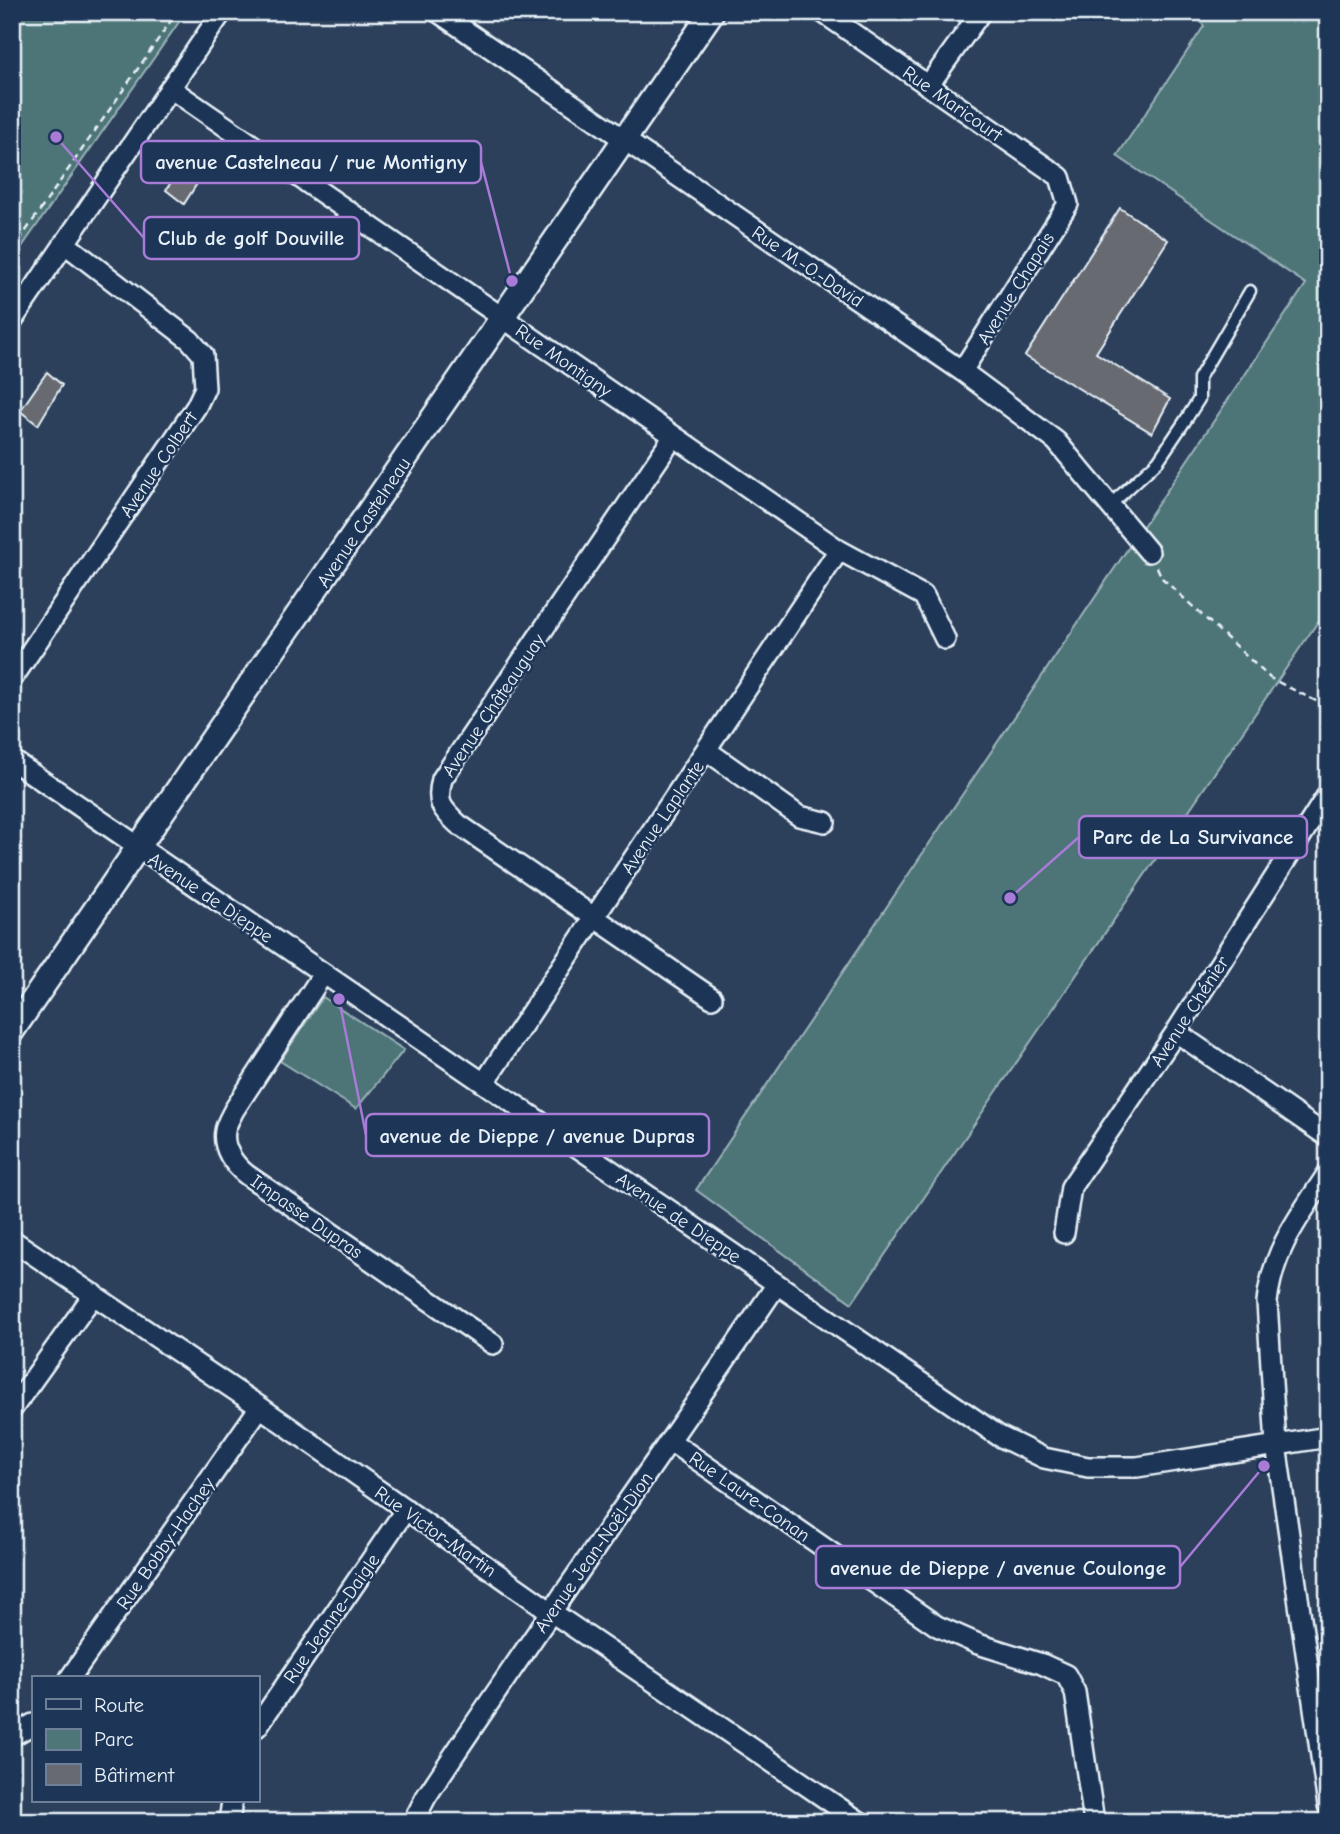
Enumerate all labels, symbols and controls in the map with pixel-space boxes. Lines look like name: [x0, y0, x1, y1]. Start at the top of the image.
street label: Rue Maricourt: [898, 61, 1007, 147]
callout: avenue Castelneau / rue Montigny: [141, 141, 481, 183]
text: avenue Castelneau / rue Montigny: [155, 150, 467, 174]
callout: Club de golf Douville: [144, 217, 359, 259]
street label: Rue M.-O.-David: [748, 222, 867, 312]
text: Club de golf Douville: [158, 226, 344, 250]
street label: Avenue Chapais: [973, 228, 1059, 349]
street label: Rue Montigny: [511, 320, 616, 402]
street label: Avenue Colbert: [115, 407, 203, 522]
street label: Avenue Castelneau: [312, 454, 415, 592]
street label: Avenue Châteauguay: [438, 629, 550, 781]
street label: Avenue Laplante: [617, 757, 709, 878]
callout: Parc de La Survivance: [1079, 816, 1307, 858]
text: Parc de La Survivance: [1093, 825, 1293, 849]
street label: Avenue de Dieppe: [144, 848, 277, 948]
street label: Avenue Chénier: [1146, 952, 1234, 1071]
callout: avenue de Dieppe / avenue Dupras: [366, 1114, 709, 1156]
text: avenue de Dieppe / avenue Dupras: [379, 1124, 695, 1148]
street label: Avenue de Dieppe: [612, 1168, 745, 1268]
street label: Impasse Dupras: [246, 1170, 367, 1264]
street label: Rue Laure-Conan: [685, 1447, 814, 1547]
street label: Avenue Jean-Noël-Dion: [530, 1468, 658, 1637]
street label: Rue Bobby-Hachey: [112, 1473, 220, 1614]
street label: Rue Victor-Martin: [370, 1482, 500, 1582]
callout: avenue de Dieppe / avenue Coulonge: [816, 1546, 1180, 1588]
street label: Rue Jeanne-Daigle: [279, 1550, 385, 1688]
text: avenue de Dieppe / avenue Coulonge: [830, 1556, 1166, 1580]
legend: [32, 1676, 259, 1802]
text: Route: [94, 1693, 144, 1717]
text: Parc: [94, 1727, 134, 1751]
text: Bâtiment: [94, 1763, 175, 1787]

